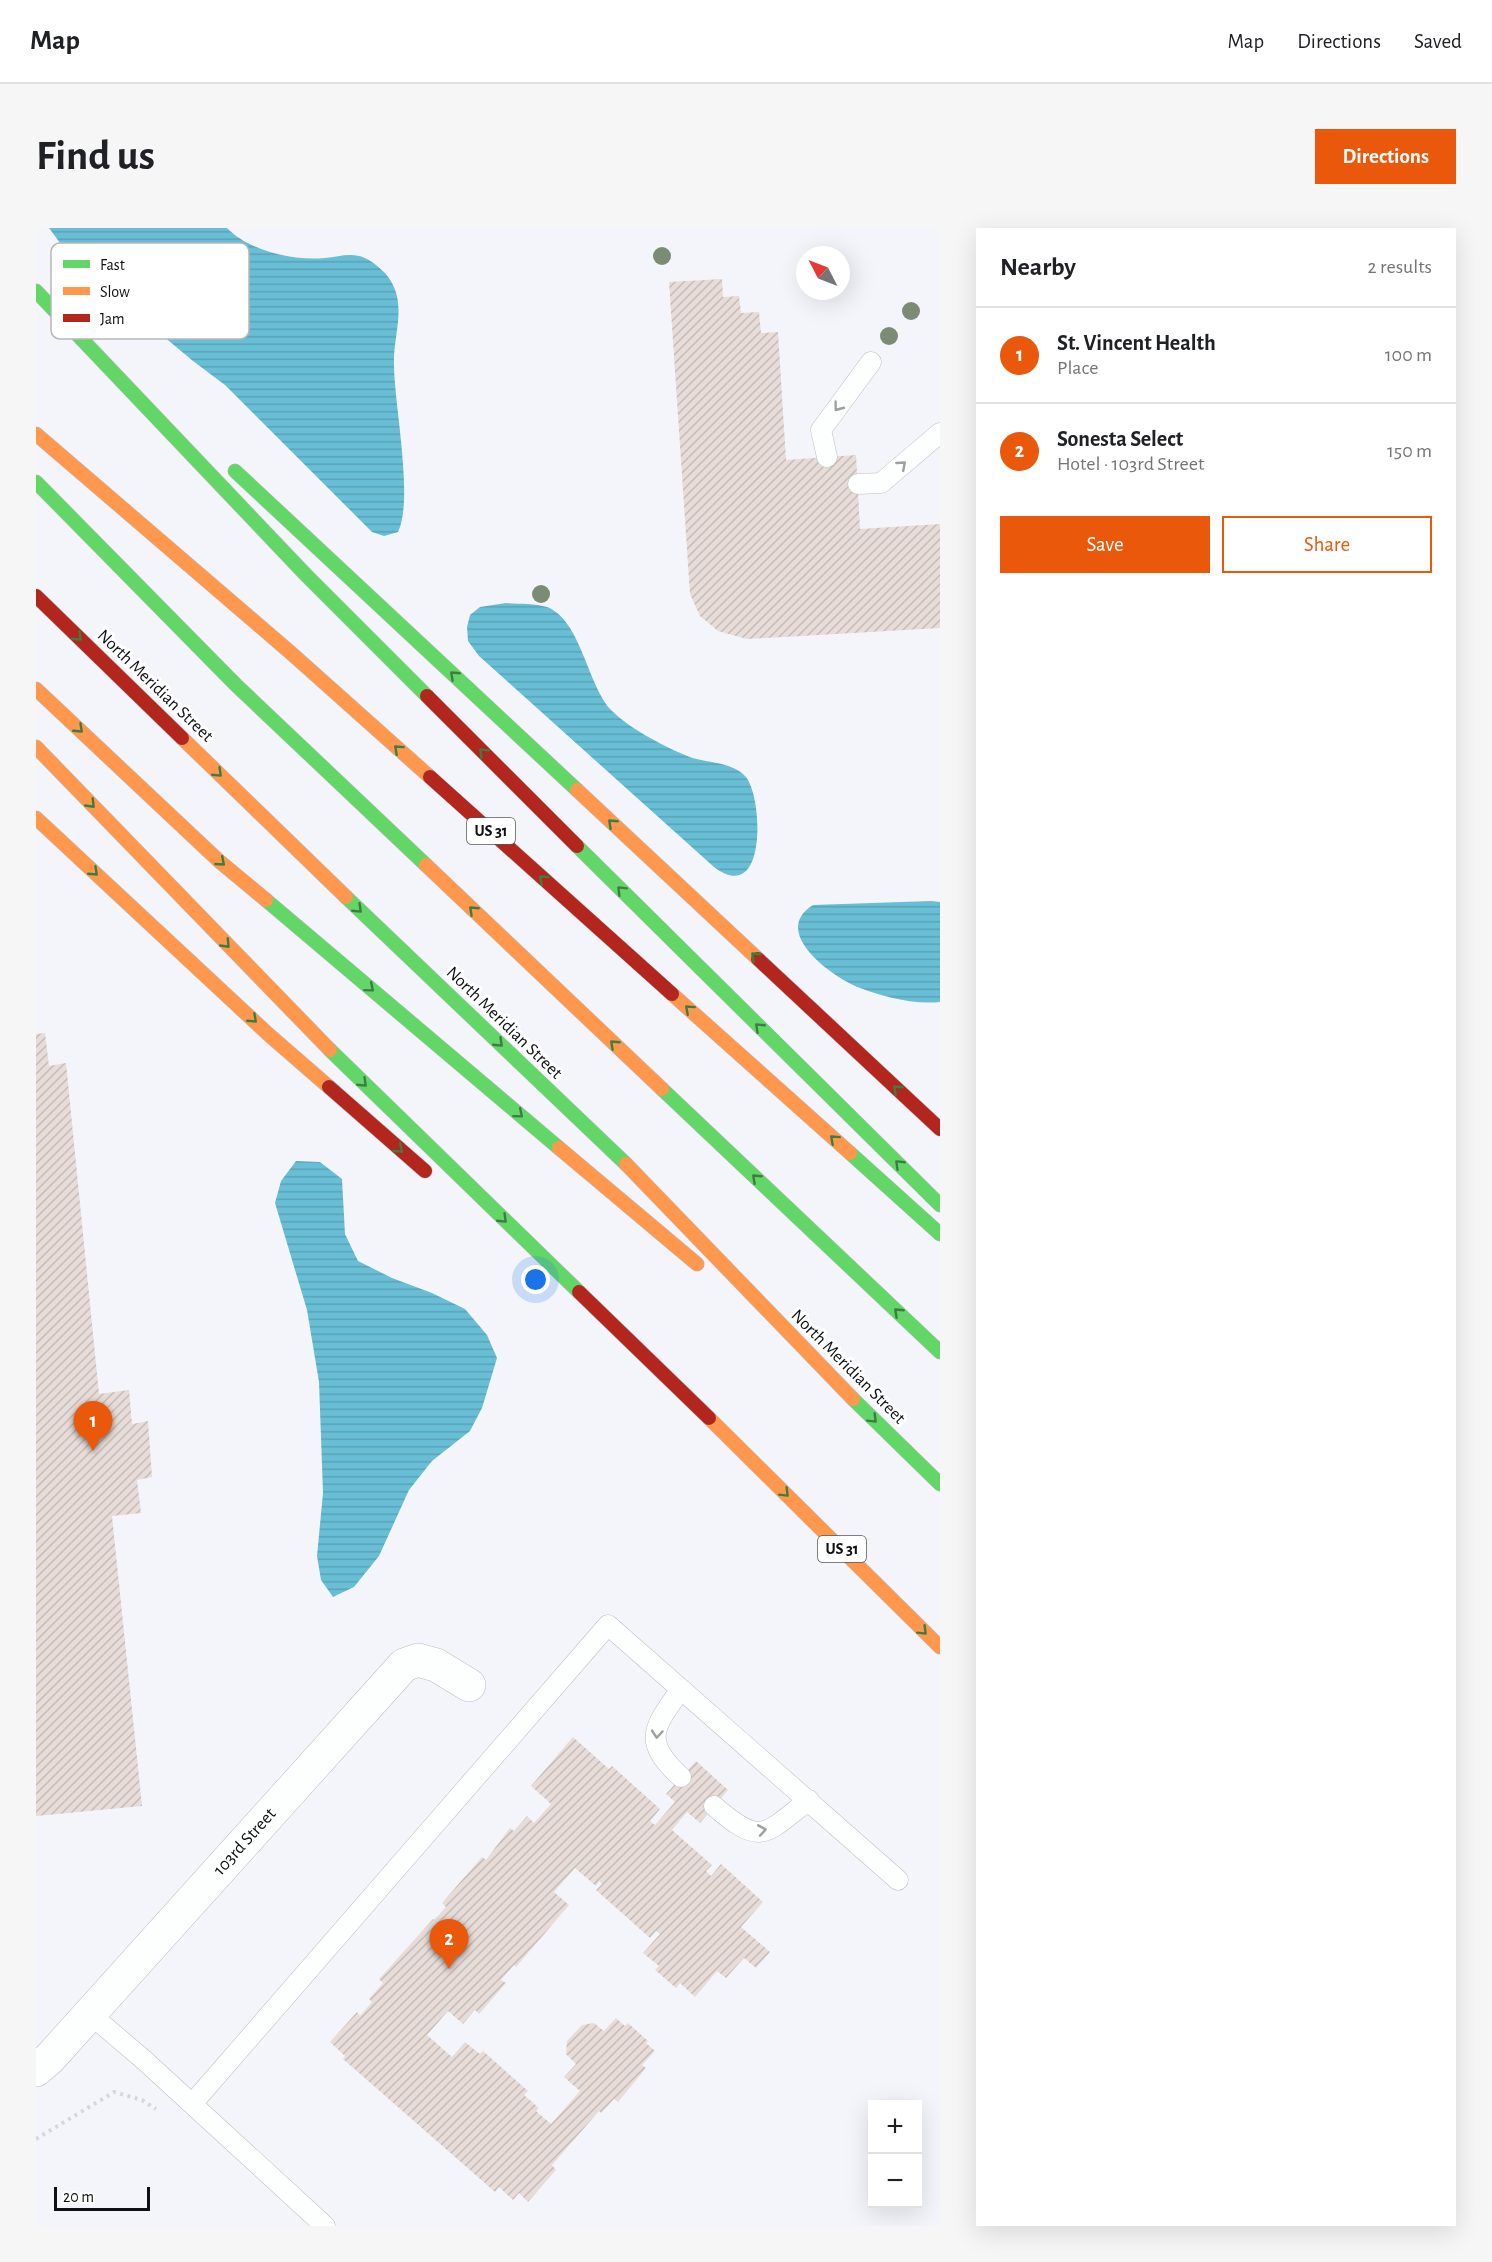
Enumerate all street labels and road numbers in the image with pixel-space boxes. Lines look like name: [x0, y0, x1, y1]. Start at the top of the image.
street label: North Meridian Street: [94, 626, 217, 746]
road number: US 31: [467, 818, 515, 844]
street label: North Meridian Street: [443, 963, 566, 1083]
street label: North Meridian Street: [787, 1306, 909, 1428]
road number: US 31: [818, 1536, 866, 1562]
street label: 103rd Street: [210, 1805, 280, 1879]

